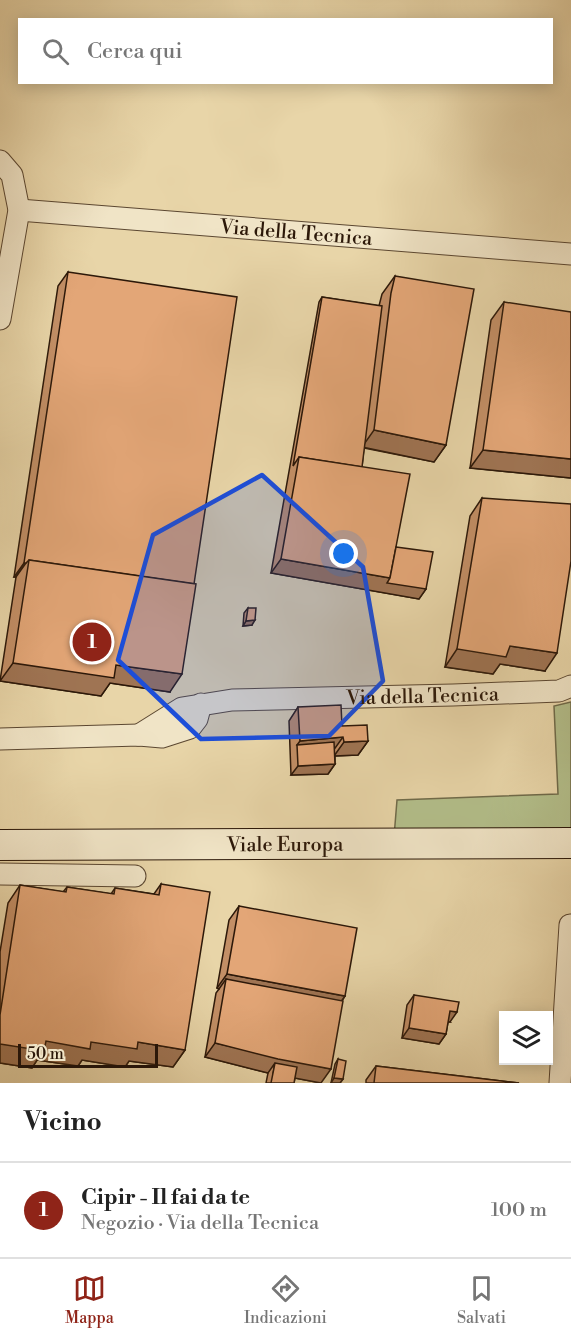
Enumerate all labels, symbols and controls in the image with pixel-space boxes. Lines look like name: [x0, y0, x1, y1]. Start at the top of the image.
search box: [18, 18, 553, 84]
icon: search: [39, 35, 72, 68]
text: Cerca qui: [87, 38, 183, 65]
street label: Via della Tecnica: [218, 215, 374, 252]
your location: [329, 539, 358, 568]
pin: 1: [72, 620, 112, 664]
street label: Via della Tecnica: [345, 682, 500, 711]
street label: Viale Europa: [226, 833, 344, 858]
map controls: [499, 1011, 553, 1065]
button: layers: [499, 1011, 553, 1065]
scale bar: [18, 1041, 158, 1068]
text: 50 m: [27, 1044, 64, 1064]
text: Vicino: [24, 1106, 102, 1138]
text: Cipir - Il fai da te: [81, 1184, 250, 1211]
text: 1: [39, 1198, 48, 1223]
text: 100 m: [491, 1198, 547, 1223]
text: Negozio · Via della Tecnica: [81, 1211, 319, 1236]
tab: Mappa: [65, 1272, 114, 1328]
tab: Indicazioni: [244, 1272, 327, 1328]
tab: Salvati: [457, 1272, 506, 1328]

